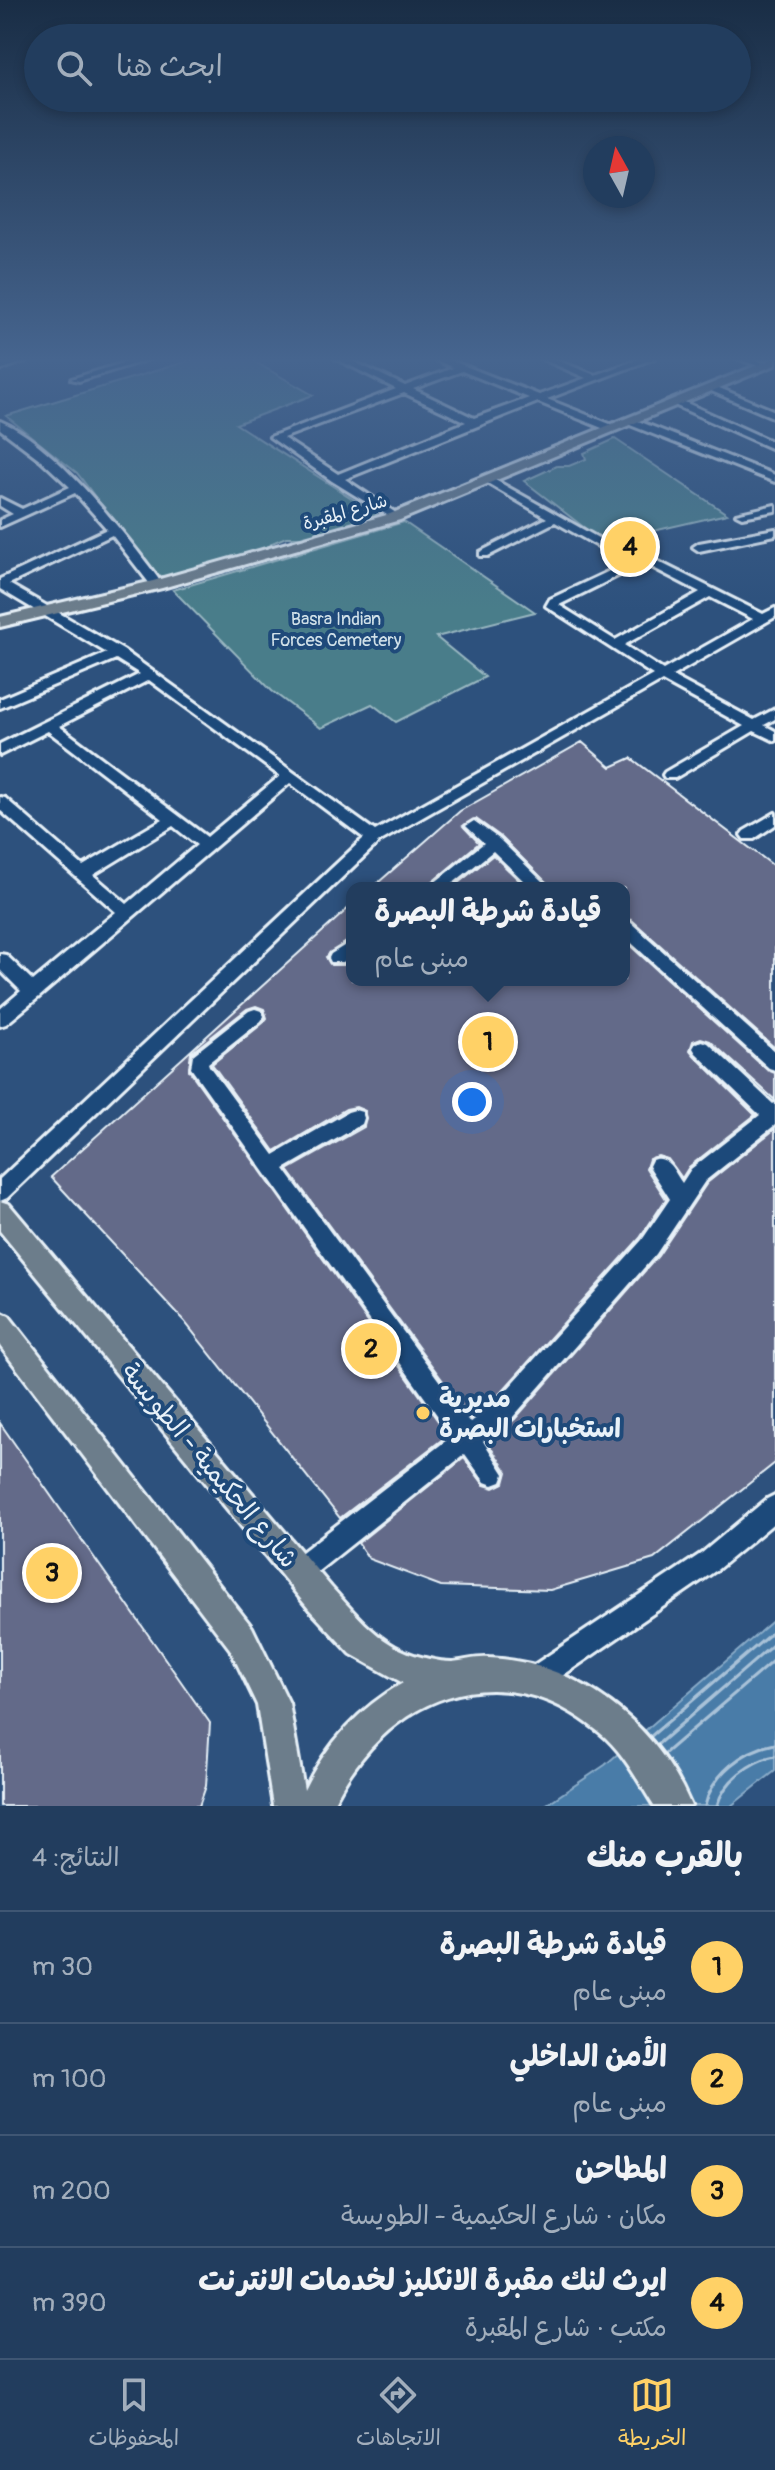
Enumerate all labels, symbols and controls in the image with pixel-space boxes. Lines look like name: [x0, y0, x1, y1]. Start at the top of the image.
search box: [24, 24, 751, 112]
icon: search: [52, 46, 96, 90]
text: ابحث هنا: [116, 48, 223, 85]
north arrow: [583, 136, 655, 208]
street label: شارع المقبرة: [300, 489, 390, 536]
pin: 4: [604, 517, 656, 577]
park label: Basra Indian Forces Cemetery: [271, 608, 402, 652]
popup: [346, 882, 630, 986]
text: قيادة شرطة البصرة: [374, 893, 602, 930]
text: مبنى عام: [374, 943, 469, 975]
pin: 1: [462, 1012, 514, 1072]
your location: [452, 1082, 492, 1122]
pin: 2: [345, 1319, 397, 1379]
street label: شارع الحكيمية - الطويسة: [113, 1357, 304, 1575]
place label: مديرية استخبارات البصرة: [439, 1383, 621, 1445]
marker: مديرية استخبارات البصرة: [414, 1404, 432, 1422]
pin: 3: [26, 1543, 78, 1603]
text: بالقرب منك: [587, 1835, 743, 1878]
text: النتائج: 4: [32, 1842, 120, 1874]
text: قيادة شرطة البصرة: [440, 1926, 667, 1963]
text: 30 m: [32, 1951, 93, 1983]
text: 1: [712, 1951, 722, 1983]
text: مبنى عام: [572, 1976, 667, 2008]
text: الأمن الداخلي: [509, 2038, 667, 2075]
text: 100 m: [32, 2063, 106, 2095]
text: 2: [710, 2063, 724, 2095]
text: مبنى عام: [572, 2088, 667, 2120]
text: المطاحن: [575, 2150, 667, 2187]
text: 200 m: [32, 2175, 111, 2207]
text: 3: [710, 2175, 724, 2207]
text: مكان · شارع الحكيمية - الطويسة: [341, 2200, 667, 2232]
text: ايرث لنك مقبرة الانكليز لخدمات الانترنت: [198, 2262, 667, 2299]
text: 390 m: [32, 2287, 106, 2319]
text: 4: [709, 2287, 725, 2319]
text: مكتب · شارع المقبرة: [465, 2312, 667, 2344]
tab: المحفوظات: [88, 2373, 179, 2457]
tab: الاتجاهات: [356, 2373, 441, 2457]
tab: الخريطة: [618, 2373, 687, 2457]

